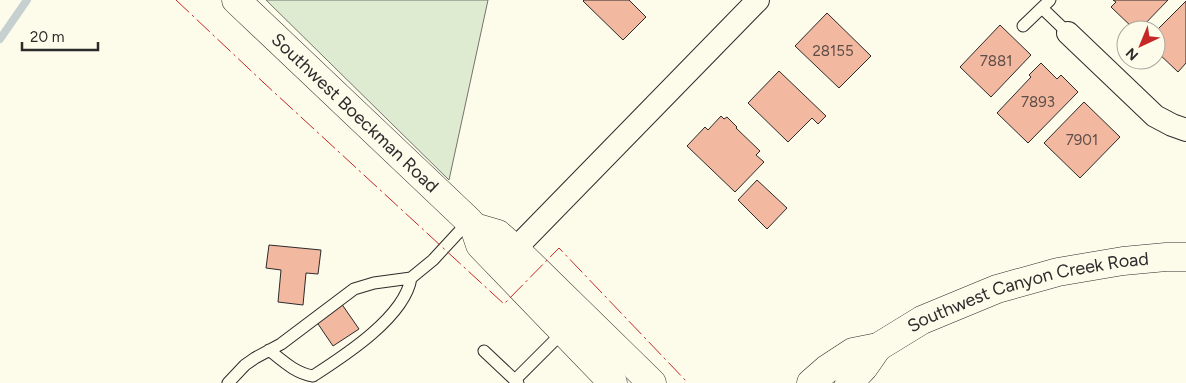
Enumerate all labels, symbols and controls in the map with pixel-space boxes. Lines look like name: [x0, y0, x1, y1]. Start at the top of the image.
scale bar: [22, 20, 99, 52]
north arrow: [1116, 20, 1166, 70]
text: 20 m: [30, 28, 64, 46]
street label: Southwest Boeckman Road: [267, 29, 443, 197]
house number: 28155: [812, 42, 854, 60]
text: N: [1123, 44, 1142, 64]
house number: 7881: [980, 52, 1012, 70]
house number: 7893: [1021, 93, 1055, 111]
house number: 7901: [1066, 131, 1098, 149]
street label: Southwest Canyon Creek Road: [903, 248, 1150, 337]

